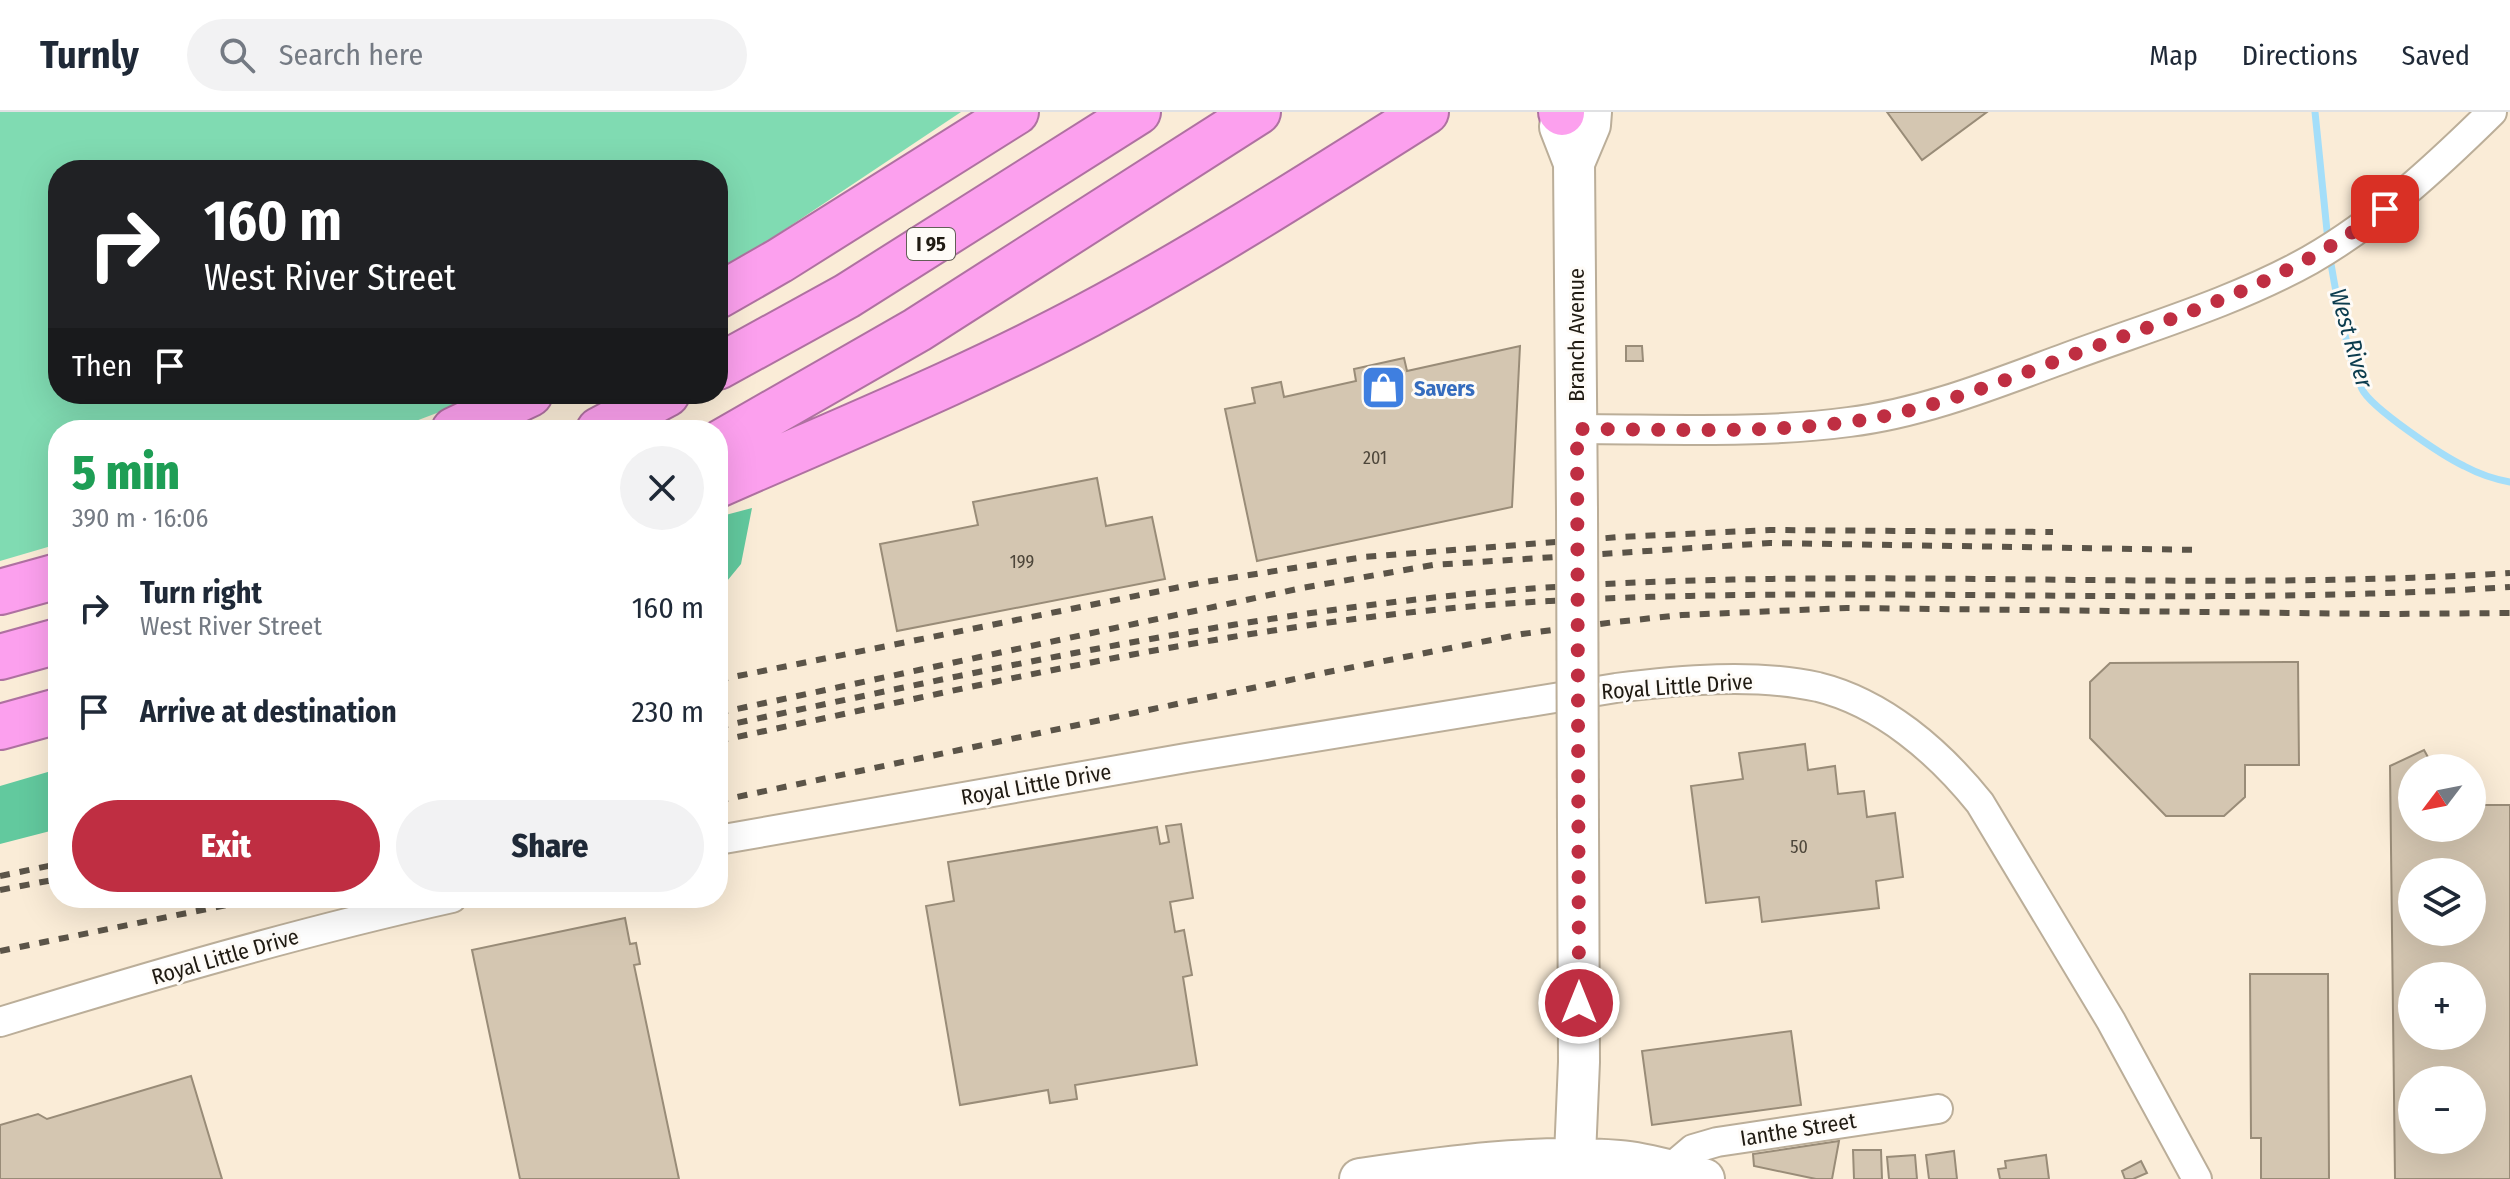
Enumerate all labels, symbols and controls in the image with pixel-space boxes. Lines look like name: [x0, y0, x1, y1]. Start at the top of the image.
search box: [187, 19, 747, 91]
text: Turnly: [40, 32, 139, 78]
icon: search: [215, 33, 259, 77]
text: Search here: [279, 37, 423, 73]
text: Map: [2149, 39, 2198, 72]
text: Directions: [2242, 39, 2358, 72]
text: Saved: [2402, 39, 2470, 72]
pin: [2351, 175, 2419, 243]
icon: arrive: [2363, 187, 2407, 231]
text: 160 m: [204, 188, 342, 255]
icon: right: [72, 192, 176, 296]
road number: I 95: [907, 228, 955, 260]
text: West River Street: [204, 256, 456, 300]
street label: Branch Avenue: [1563, 268, 1590, 402]
water label: West River: [2324, 285, 2379, 391]
icon: arrive: [148, 344, 192, 388]
text: Then: [72, 348, 132, 384]
shop icon: Savers: [1359, 364, 1407, 412]
place label: Savers: [1414, 375, 1475, 402]
text: 5 min: [72, 444, 180, 502]
button: close: [620, 446, 704, 530]
house number: 201: [1363, 447, 1387, 469]
text: 390 m · 16:06: [72, 503, 208, 534]
house number: 199: [1010, 551, 1034, 573]
text: Turn right: [140, 575, 262, 611]
icon: right: [72, 586, 116, 630]
text: 160 m: [632, 590, 704, 626]
text: West River Street: [140, 611, 322, 642]
street label: Royal Little Drive: [1600, 668, 1754, 705]
icon: arrive: [72, 690, 116, 734]
text: Arrive at destination: [140, 694, 397, 730]
text: 230 m: [632, 694, 704, 730]
north arrow: [2398, 754, 2486, 842]
map controls: [2398, 754, 2486, 1154]
street label: Royal Little Drive: [959, 758, 1113, 811]
button: Exit: [72, 800, 380, 892]
button: Share: [396, 800, 704, 892]
house number: 50: [1790, 836, 1808, 858]
button: layers: [2398, 858, 2486, 946]
street label: Royal Little Drive: [148, 923, 302, 990]
position arrow: [1537, 961, 1621, 1045]
button: +: [2398, 962, 2486, 1050]
button: −: [2398, 1066, 2486, 1154]
street label: Ianthe Street: [1738, 1107, 1859, 1152]

